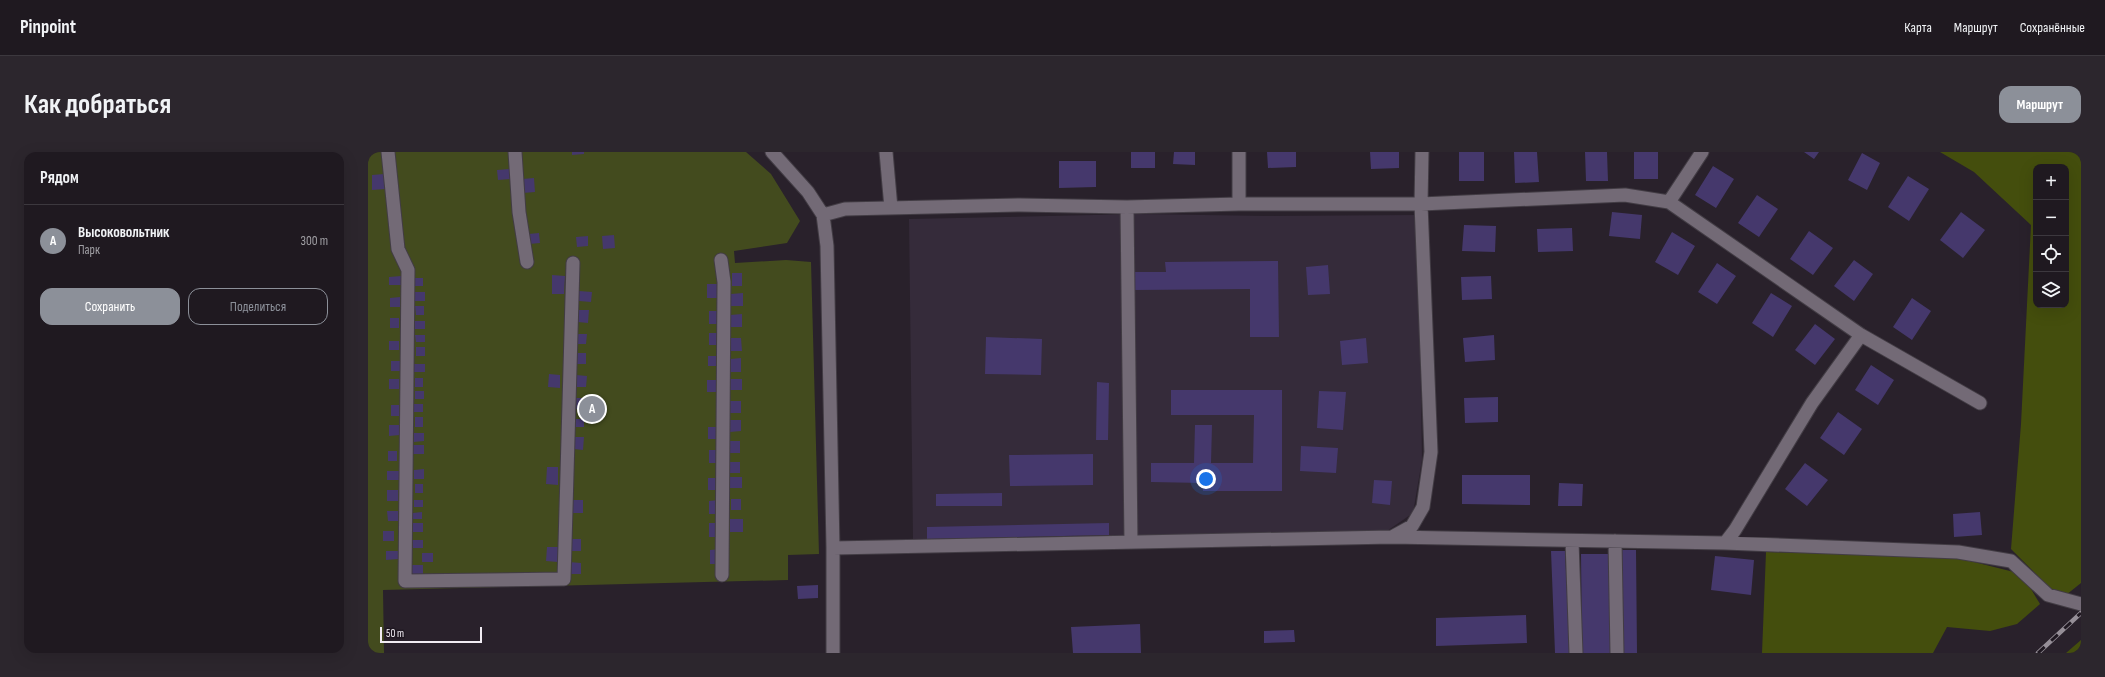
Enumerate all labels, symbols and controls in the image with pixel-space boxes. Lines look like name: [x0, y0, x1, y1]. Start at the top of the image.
text: Pinpoint: [20, 16, 76, 39]
text: Карта: [1904, 19, 1932, 36]
text: Маршрут: [1954, 19, 1998, 36]
text: Сохранённые: [2020, 19, 2085, 36]
button: Маршрут: [1999, 86, 2081, 123]
text: Как добраться: [24, 88, 171, 121]
map controls: [2033, 164, 2069, 308]
button: +: [2033, 164, 2069, 200]
text: Рядом: [40, 168, 79, 188]
button: −: [2033, 200, 2069, 236]
text: Высоковольтник: [78, 223, 169, 242]
text: A: [50, 233, 56, 249]
text: 300 m: [301, 233, 328, 249]
button: locate: [2033, 236, 2069, 272]
text: Парк: [78, 242, 100, 258]
button: layers: [2033, 272, 2069, 308]
button: Сохранить: [40, 288, 180, 325]
button: Поделиться: [188, 288, 328, 325]
pin: A: [579, 394, 605, 424]
your location: [1196, 469, 1216, 489]
scale bar: [380, 625, 482, 644]
text: 50 m: [386, 627, 404, 640]

